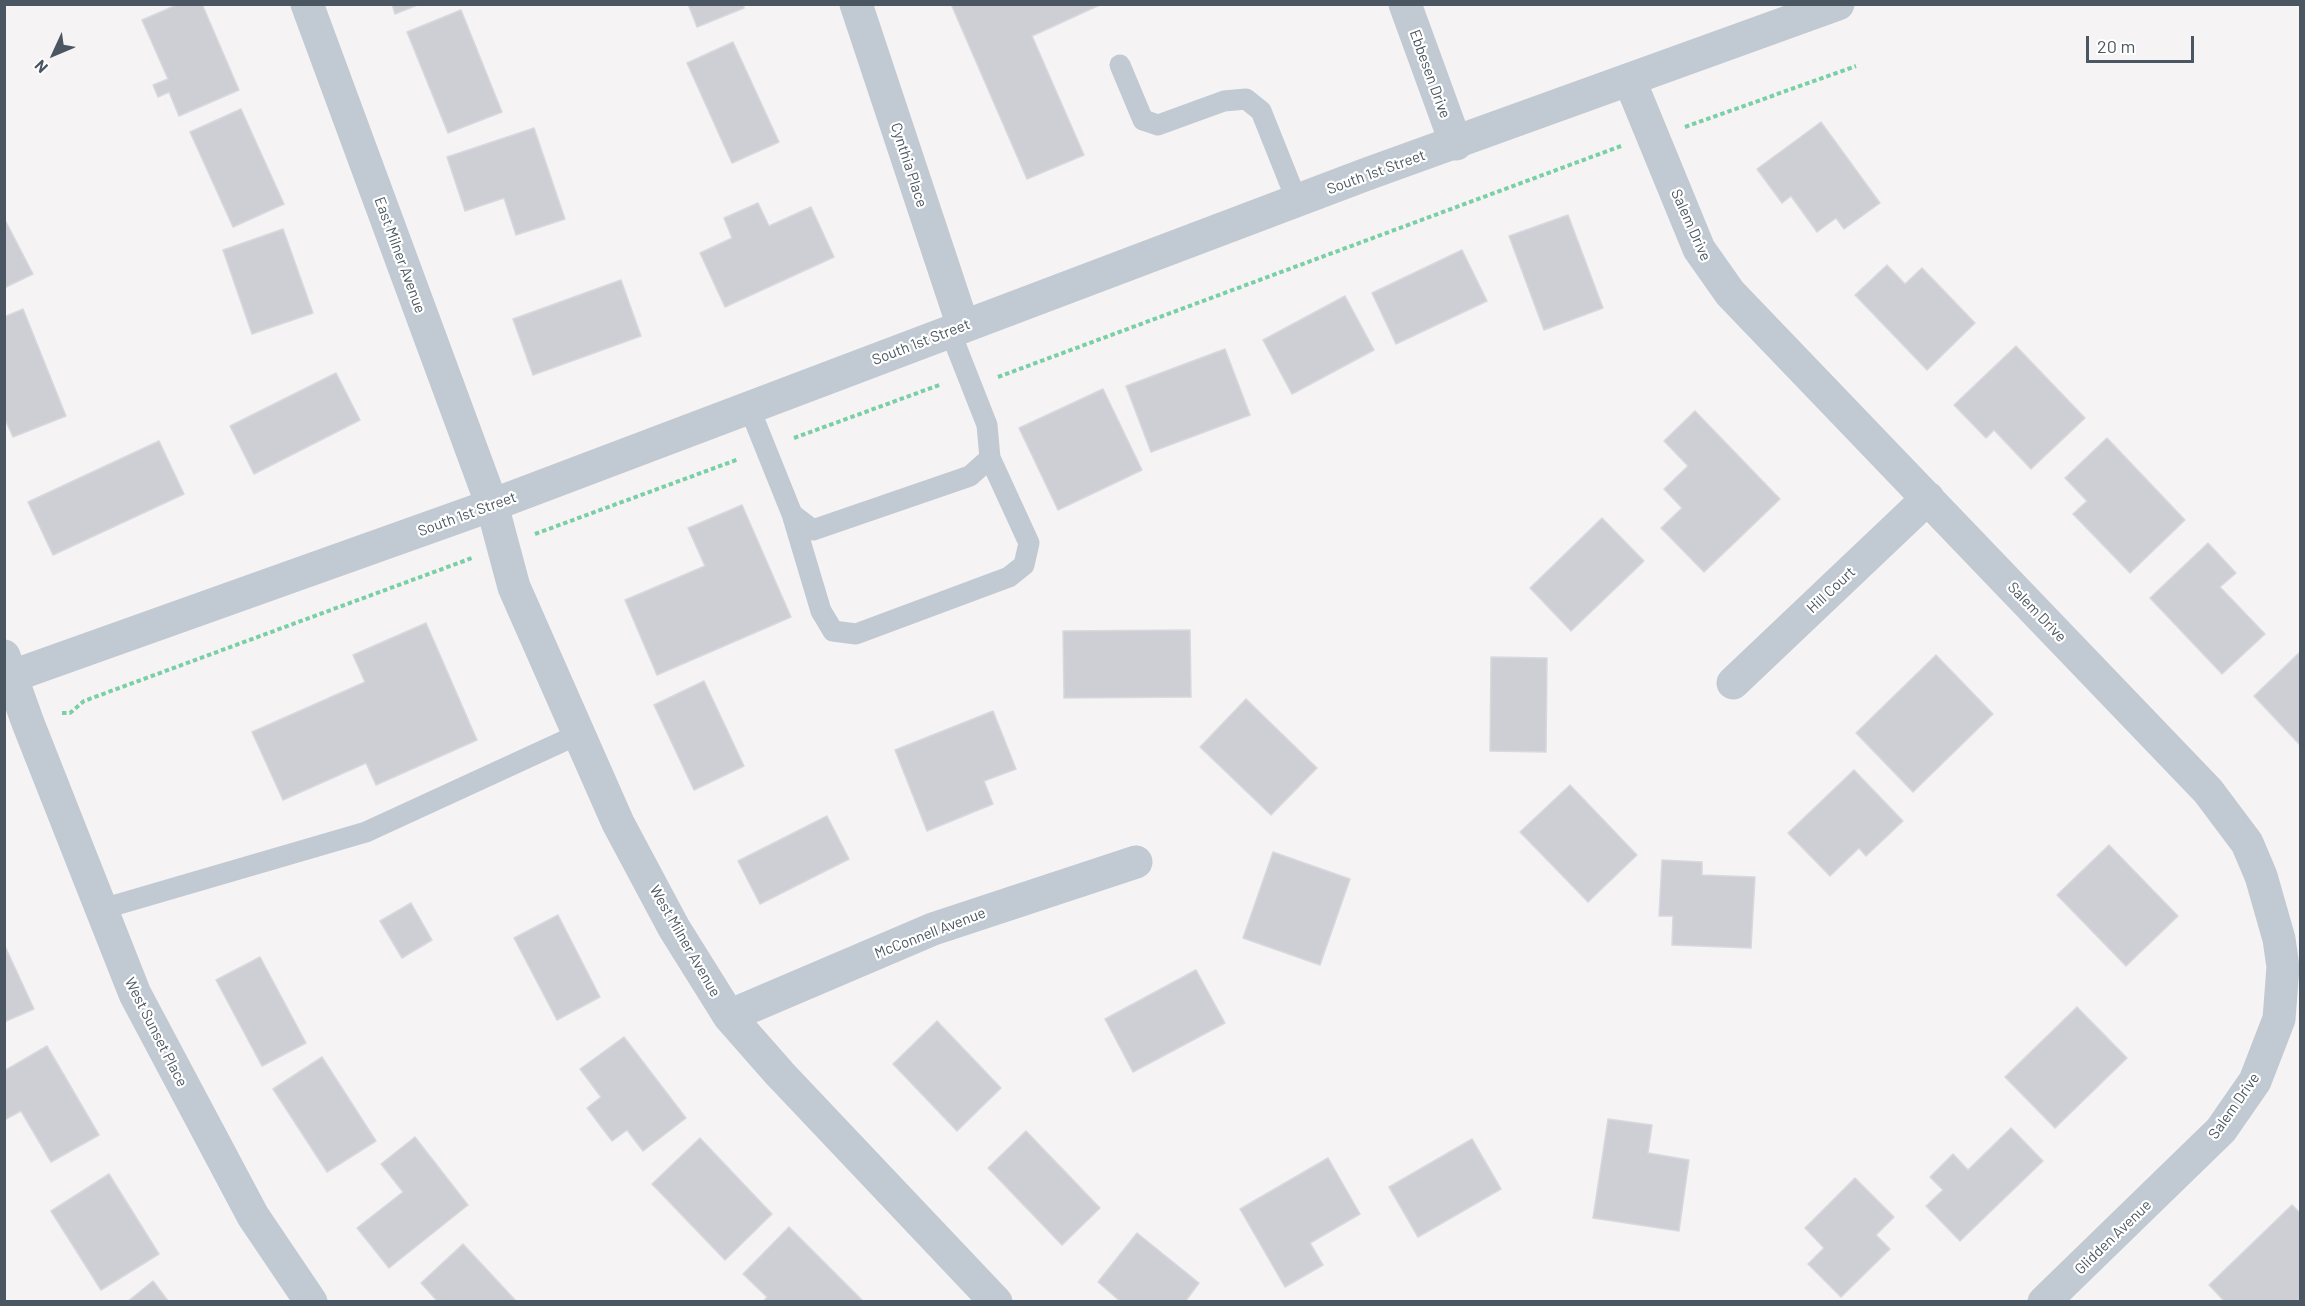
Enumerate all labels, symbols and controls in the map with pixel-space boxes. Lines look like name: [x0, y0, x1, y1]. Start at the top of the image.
north arrow: [24, 24, 84, 84]
scale bar: [2089, 24, 2197, 62]
street label: Ebbesen Drive: [1406, 27, 1454, 121]
text: 20 m: [2097, 35, 2135, 57]
text: N: [30, 56, 51, 77]
street label: Cynthia Place: [887, 120, 931, 210]
street label: South 1st Street: [1324, 146, 1428, 198]
street label: Salem Drive: [1667, 186, 1715, 264]
street label: East Milner Avenue: [371, 194, 429, 316]
street label: South 1st Street: [870, 315, 972, 369]
street label: South 1st Street: [415, 488, 519, 540]
street label: Hill Court: [1803, 563, 1859, 617]
street label: Salem Drive: [2004, 578, 2070, 646]
street label: West Milner Avenue: [646, 882, 724, 1000]
street label: McConnell Avenue: [872, 904, 988, 962]
street label: West Sunset Place: [121, 974, 191, 1090]
street label: Salem Drive: [2205, 1069, 2263, 1143]
street label: Glidden Avenue: [2071, 1196, 2155, 1278]

